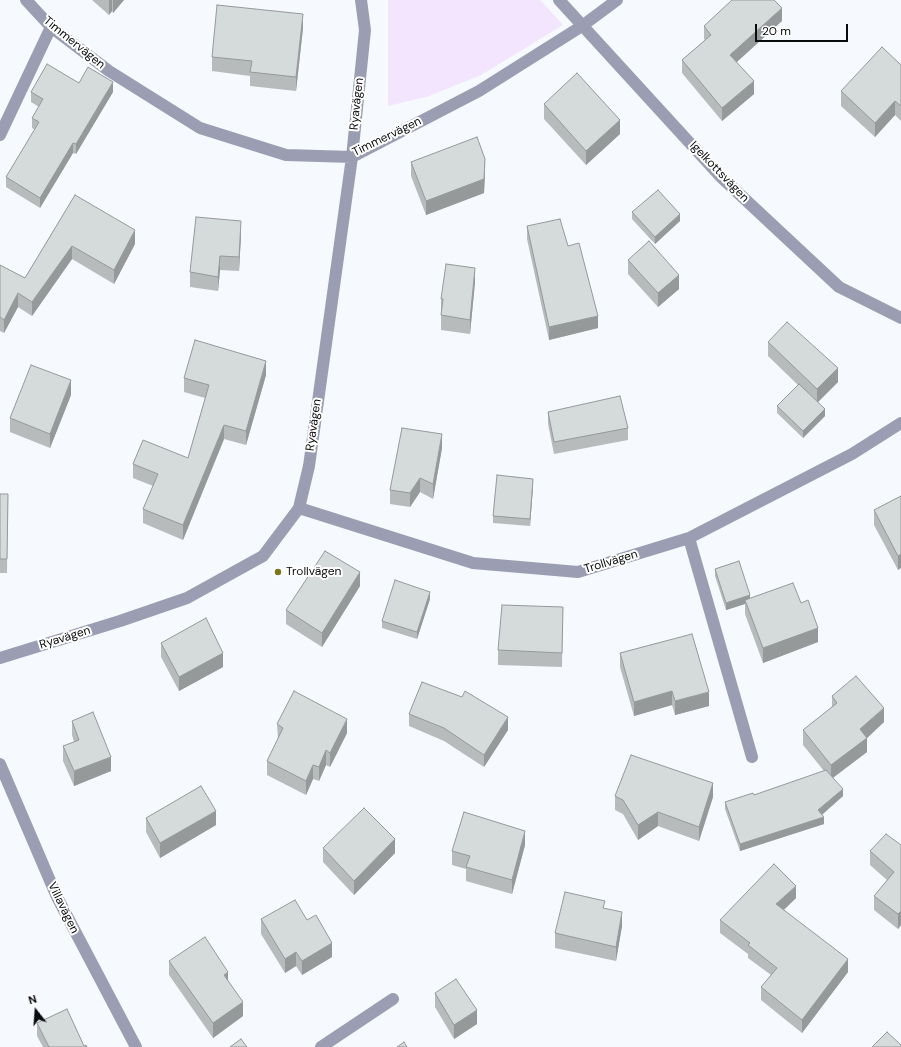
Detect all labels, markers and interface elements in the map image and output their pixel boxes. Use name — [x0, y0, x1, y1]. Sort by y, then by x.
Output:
street label: Timmervägen — [40, 14, 108, 72]
scale bar — [757, 16, 850, 42]
text: 20 m — [762, 23, 791, 39]
street label: Ryavägen — [347, 77, 367, 131]
street label: Timmervägen — [350, 114, 424, 160]
street label: Igelkottsvägen — [686, 139, 752, 205]
street label: Ryavägen — [303, 398, 325, 452]
street label: Trollvägen — [582, 547, 640, 577]
place label: Trollvägen — [286, 565, 341, 579]
marker: Trollvägen — [273, 567, 283, 577]
street label: Ryavägen — [38, 623, 92, 653]
street label: Villavägen — [44, 880, 82, 936]
north arrow — [16, 991, 56, 1031]
text: N — [27, 992, 38, 1007]

